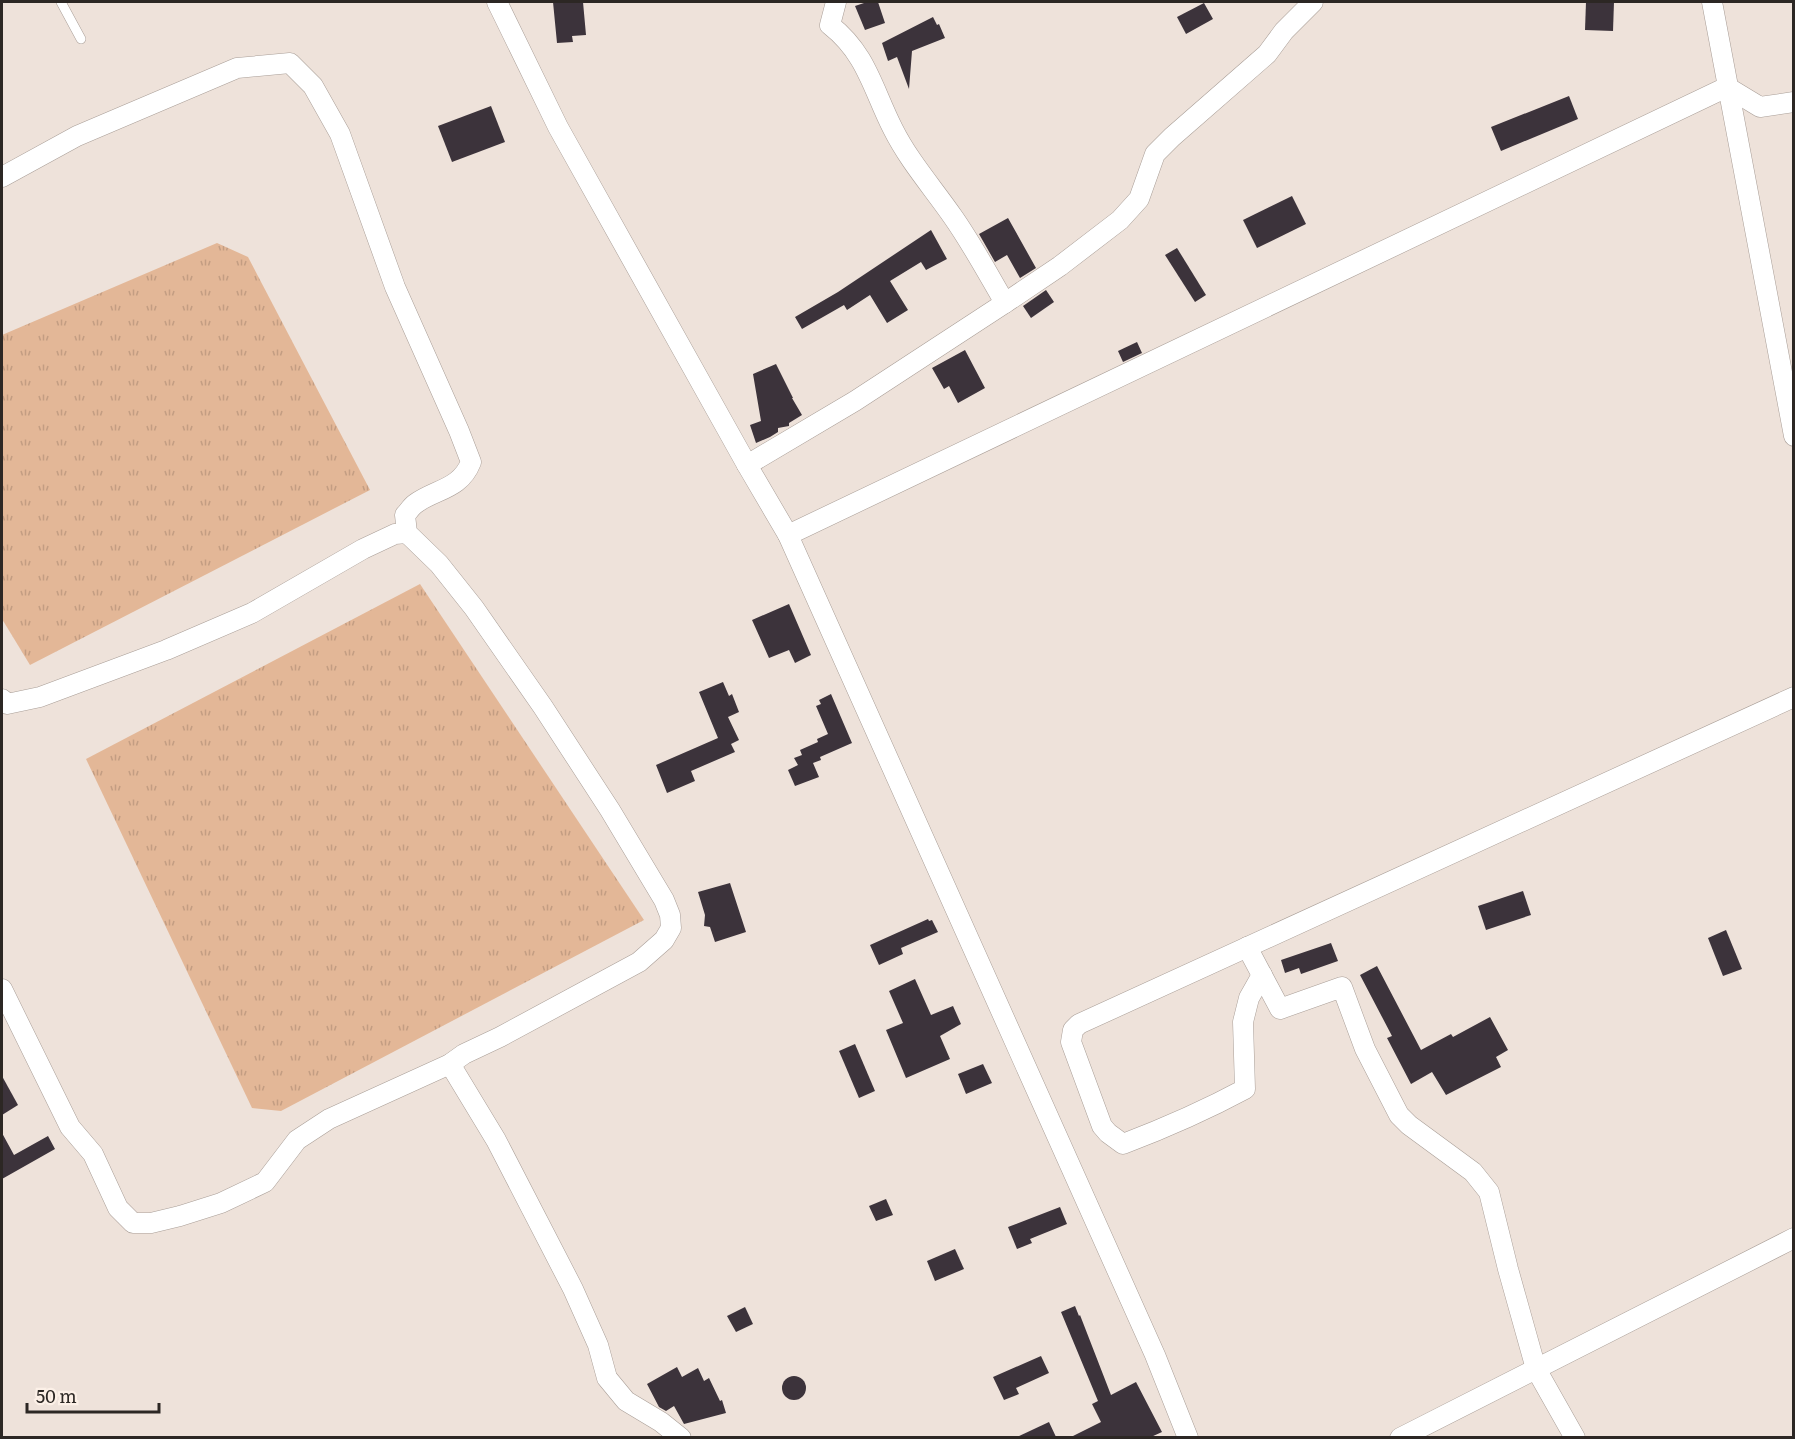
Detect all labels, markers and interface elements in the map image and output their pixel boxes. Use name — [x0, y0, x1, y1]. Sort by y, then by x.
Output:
scale bar — [27, 1376, 159, 1414]
text: 50 m — [36, 1382, 77, 1409]

